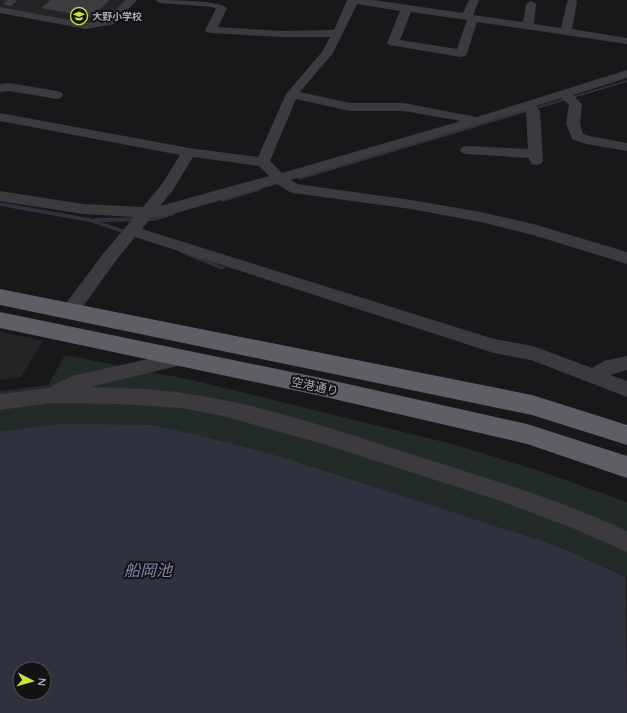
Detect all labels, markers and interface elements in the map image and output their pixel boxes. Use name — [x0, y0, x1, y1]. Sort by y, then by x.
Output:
school or university icon: 大野小学校 — [69, 6, 89, 26]
place label: 大野小学校 — [92, 10, 142, 23]
street label: 空港通り — [290, 374, 340, 398]
water label: 船岡池 — [124, 560, 174, 580]
north arrow — [12, 661, 52, 701]
text: N — [35, 677, 49, 687]

